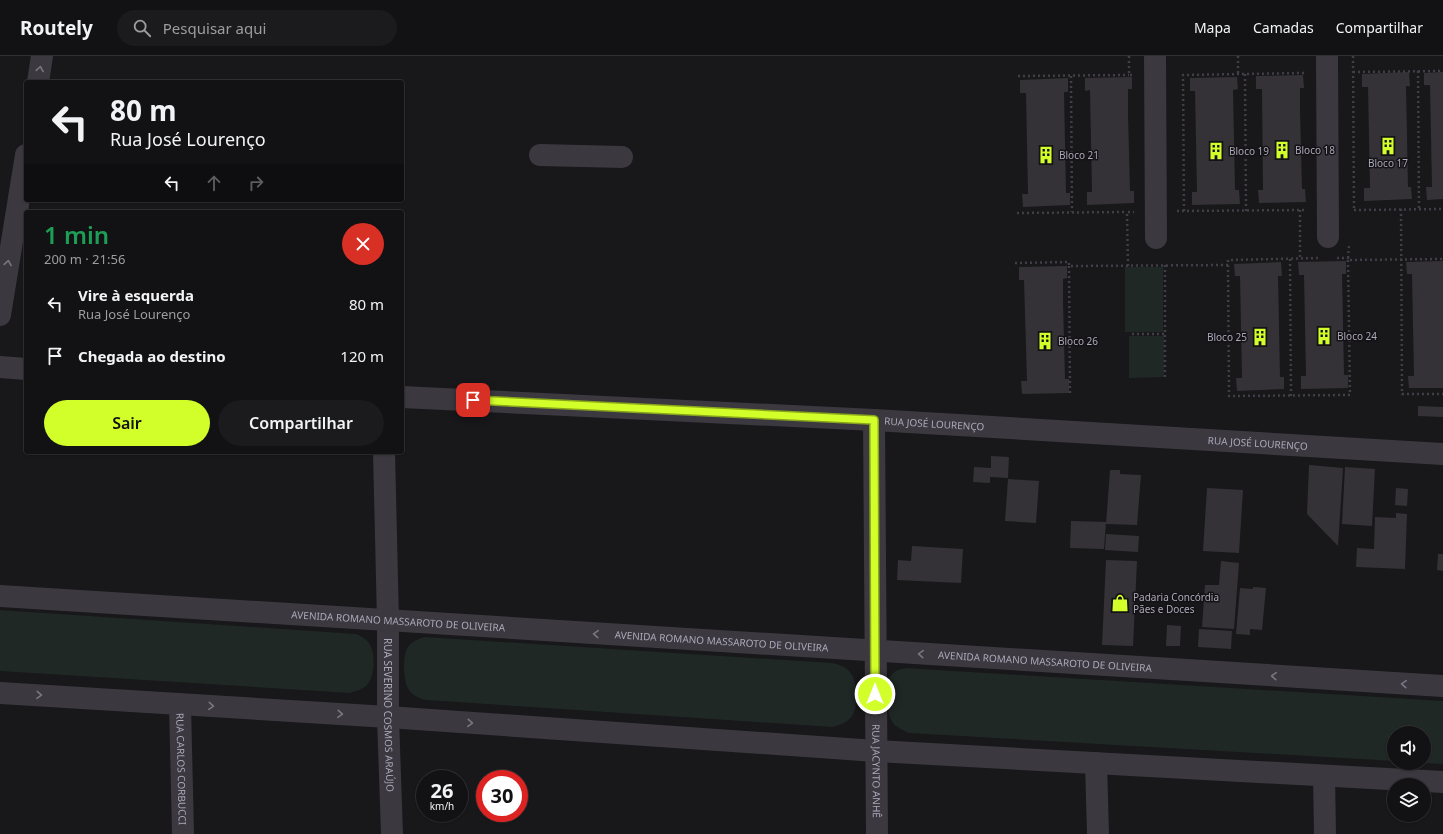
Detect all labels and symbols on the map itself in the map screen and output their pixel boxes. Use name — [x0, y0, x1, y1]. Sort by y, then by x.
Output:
one-way arrow — [35, 66, 44, 72]
building icon: Bloco 17 — [1378, 136, 1398, 156]
building icon: Bloco 18 — [1272, 140, 1292, 160]
building icon: Bloco 19 — [1206, 141, 1226, 161]
place label: Bloco 18 — [1295, 143, 1335, 157]
place label: Bloco 19 — [1229, 144, 1269, 158]
building icon: Bloco 21 — [1036, 145, 1056, 165]
place label: Bloco 21 — [1059, 148, 1099, 162]
place label: Bloco 17 — [1368, 156, 1408, 170]
one-way arrow — [4, 260, 12, 266]
building icon: Bloco 24 — [1314, 326, 1334, 346]
building icon: Bloco 25 — [1250, 327, 1270, 347]
place label: Bloco 24 — [1337, 329, 1377, 343]
place label: Bloco 25 — [1207, 330, 1247, 344]
building icon: Bloco 26 — [1035, 331, 1055, 351]
place label: Bloco 26 — [1058, 334, 1098, 348]
pin — [456, 383, 490, 417]
street label: RUA JOSÉ LOURENÇO — [884, 414, 985, 434]
street label: RUA JOSÉ LOURENÇO — [1207, 433, 1308, 453]
place label: Padaria Concórdia Pães e Doces — [1133, 590, 1219, 616]
shop icon: Padaria Concórdia Pães e Doces — [1110, 593, 1130, 613]
street label: AVENIDA ROMANO MASSAROTO DE OLIVEIRA — [291, 607, 506, 635]
street label: AVENIDA ROMANO MASSAROTO DE OLIVEIRA — [614, 627, 830, 655]
one-way arrow — [593, 629, 599, 638]
street label: RUA SEVERINO COSMOS ARAÚJO — [381, 638, 398, 792]
street label: AVENIDA ROMANO MASSAROTO DE OLIVEIRA — [938, 648, 1153, 675]
one-way arrow — [918, 649, 924, 658]
one-way arrow — [1271, 671, 1277, 680]
position arrow — [854, 673, 896, 715]
one-way arrow — [1401, 679, 1407, 688]
one-way arrow — [36, 691, 42, 699]
one-way arrow — [208, 701, 214, 710]
one-way arrow — [337, 710, 343, 718]
street label: RUA CARLOS CORBUCCI — [173, 713, 190, 825]
one-way arrow — [467, 718, 473, 727]
street label: RUA JACYNTO ANHÊ — [869, 724, 884, 818]
speed limit sign: 30 — [476, 770, 528, 822]

